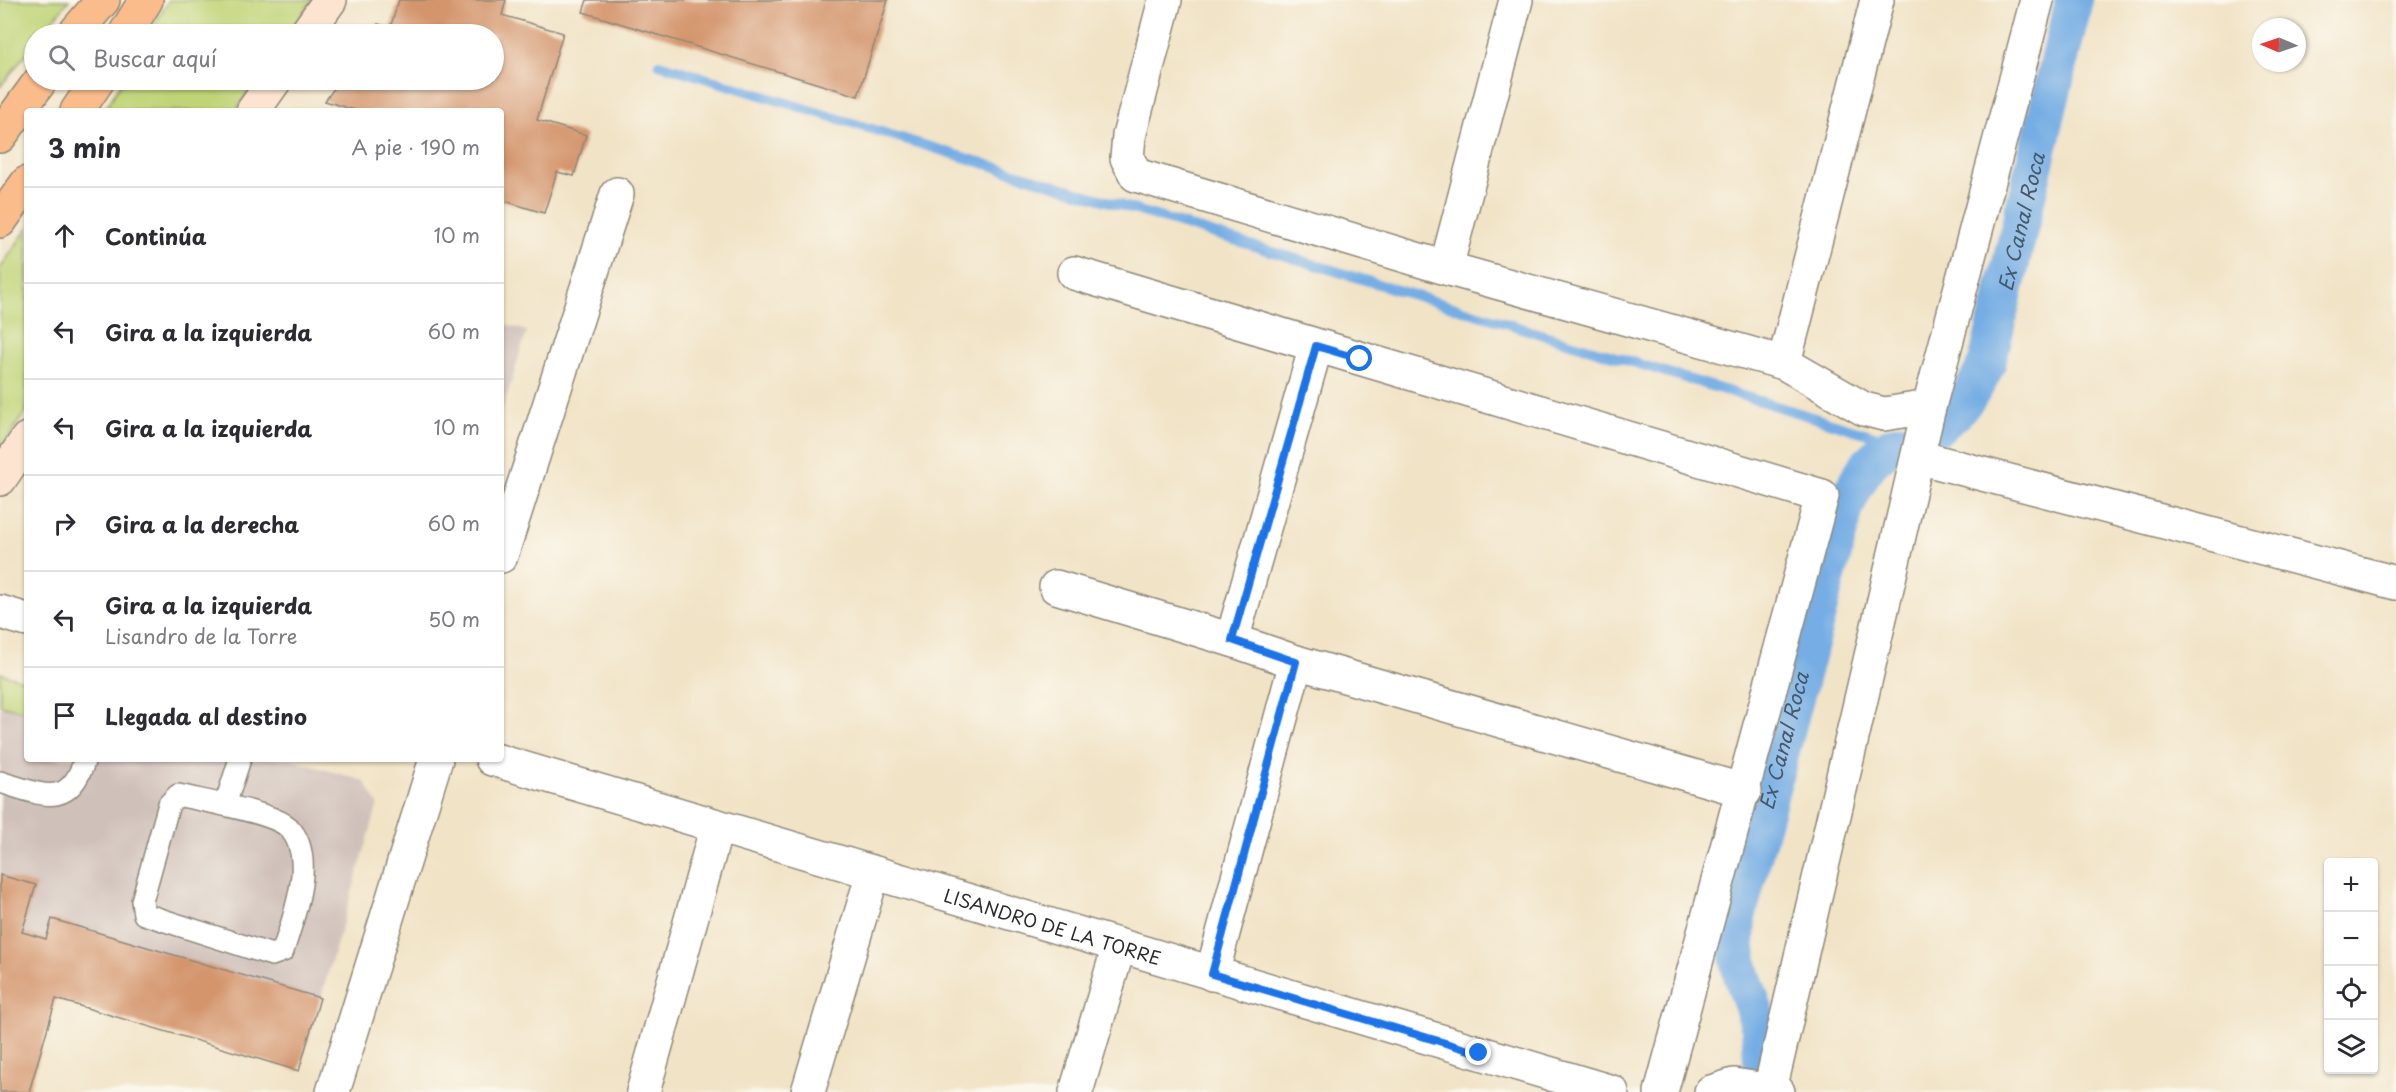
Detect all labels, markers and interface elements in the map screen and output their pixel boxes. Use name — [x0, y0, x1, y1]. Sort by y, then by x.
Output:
north arrow — [2252, 18, 2306, 72]
search box — [24, 24, 504, 90]
icon: search — [45, 41, 78, 74]
text: Buscar aquí — [93, 41, 217, 74]
text: 3 min — [48, 128, 121, 167]
text: A pie · 190 m — [351, 132, 480, 162]
water label: Ex Canal Roca — [1990, 149, 2052, 294]
icon: ahead — [48, 219, 81, 252]
text: Continúa — [105, 219, 207, 252]
text: 10 m — [433, 220, 480, 250]
icon: left — [48, 315, 81, 348]
text: Gira a la izquierda — [105, 315, 312, 348]
text: 60 m — [428, 316, 480, 346]
route start — [1346, 345, 1372, 371]
icon: left — [48, 411, 81, 444]
text: Gira a la izquierda — [105, 411, 312, 444]
text: 10 m — [433, 412, 480, 442]
icon: right — [48, 507, 81, 540]
text: Gira a la derecha — [105, 507, 299, 540]
text: 60 m — [428, 508, 480, 538]
text: Gira a la izquierda — [105, 588, 312, 621]
icon: left — [48, 603, 81, 636]
text: 50 m — [428, 604, 480, 634]
text: Lisandro de la Torre — [105, 621, 297, 651]
water label: Ex Canal Roca — [1751, 668, 1816, 813]
icon: arrive — [48, 699, 81, 732]
text: Llegada al destino — [105, 699, 307, 732]
map controls — [2324, 858, 2378, 1074]
button: + — [2324, 858, 2378, 912]
street label: LISANDRO DE LA TORRE — [941, 881, 1164, 971]
button: − — [2324, 912, 2378, 966]
button: locate — [2324, 966, 2378, 1020]
button: layers — [2324, 1020, 2378, 1074]
route end — [1465, 1039, 1491, 1065]

